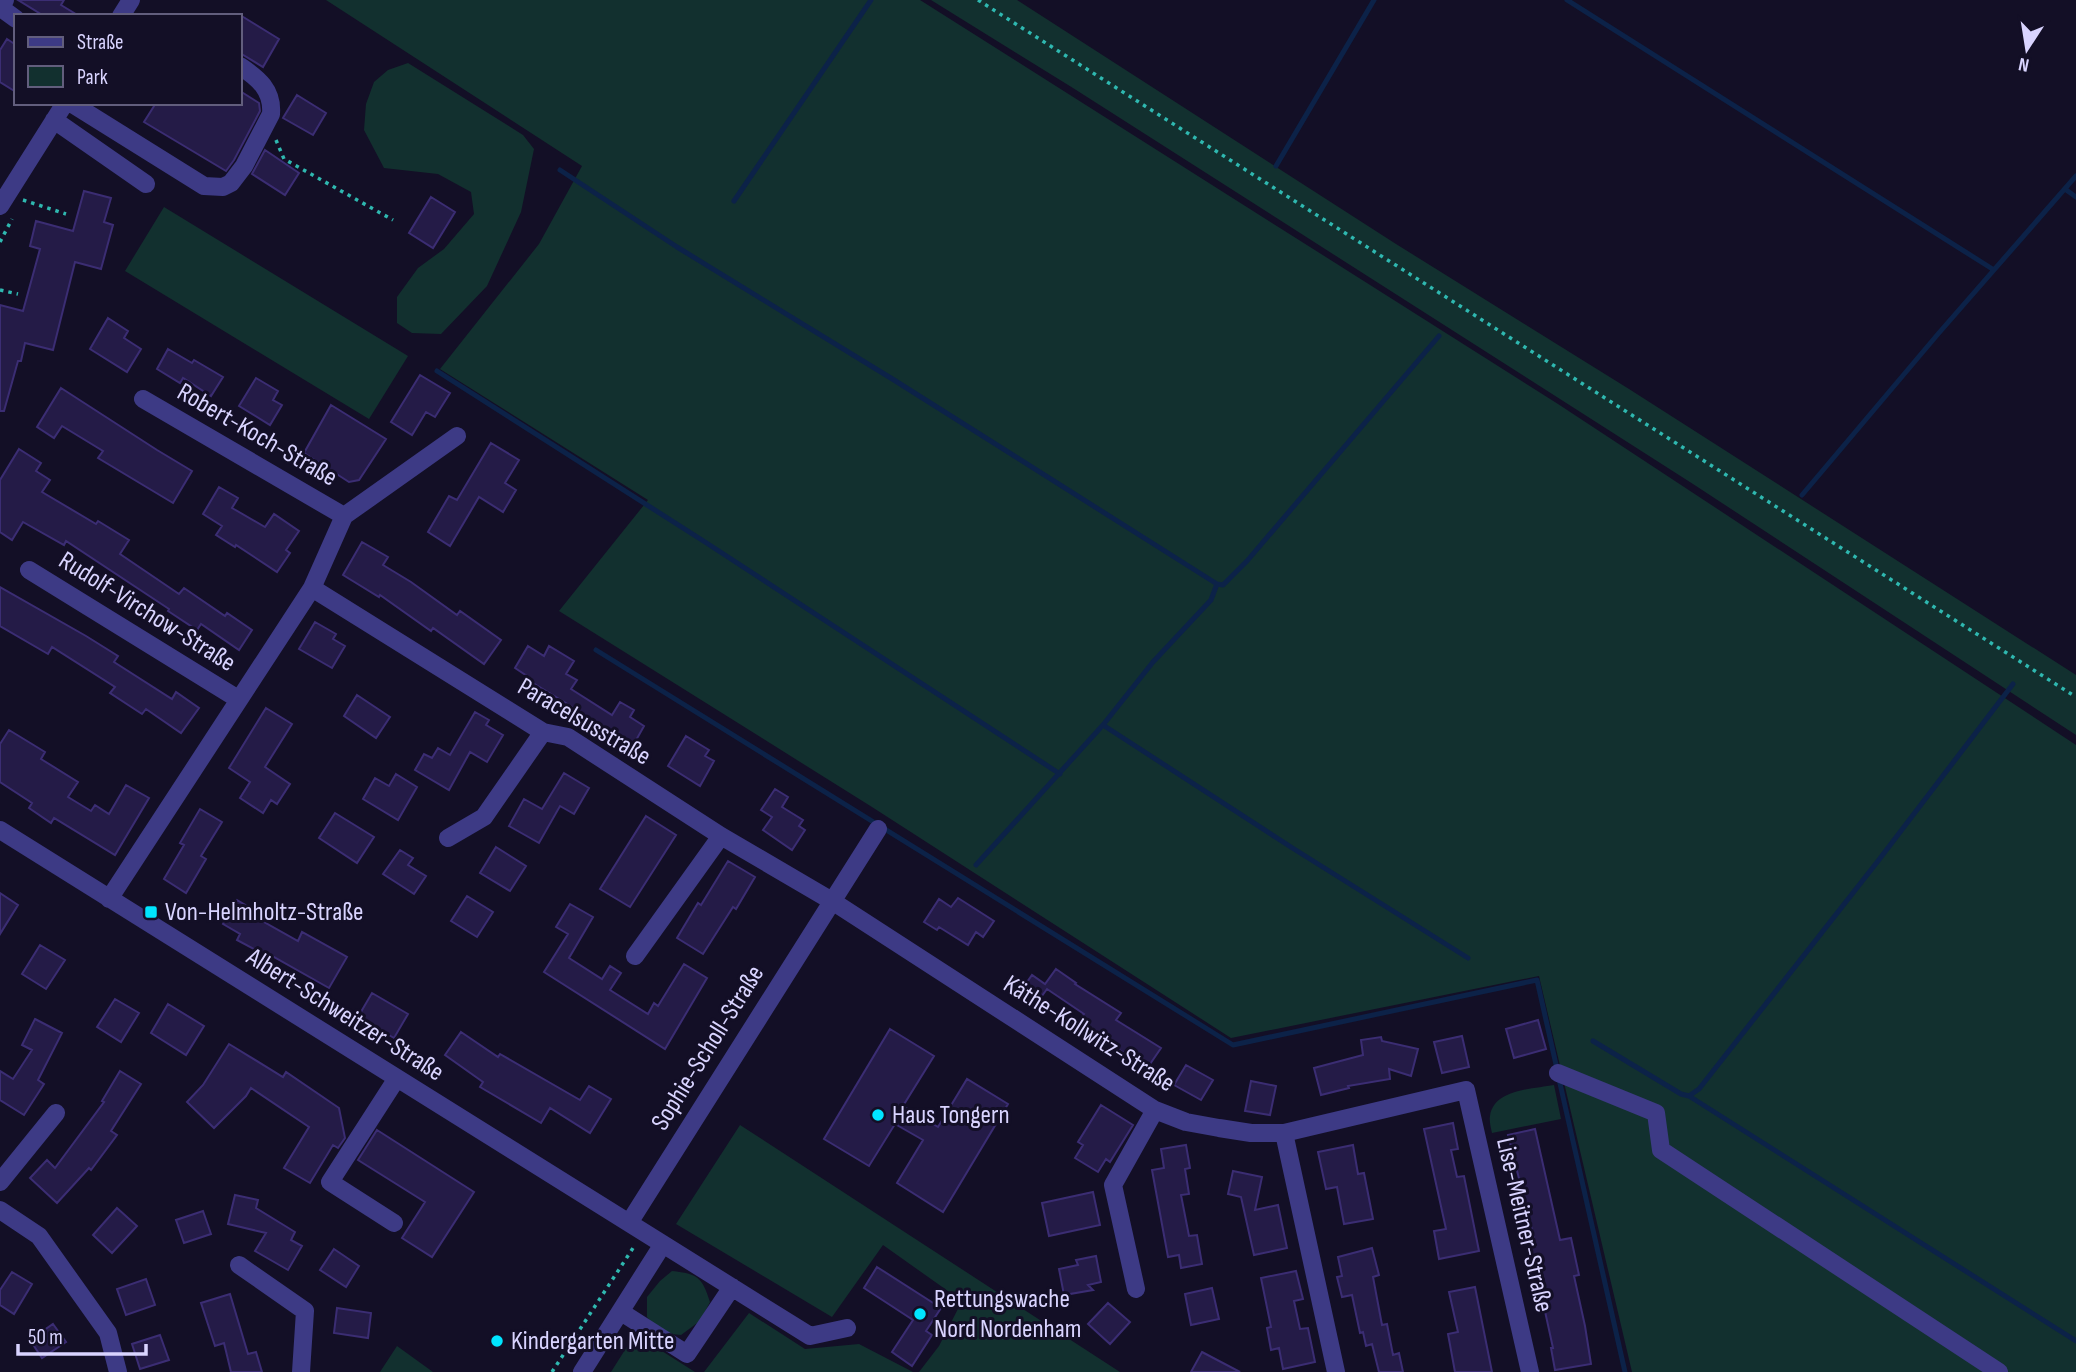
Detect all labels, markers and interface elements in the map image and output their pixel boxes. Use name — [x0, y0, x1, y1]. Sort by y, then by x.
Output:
legend — [14, 14, 242, 105]
north arrow — [1992, 14, 2062, 84]
text: Straße — [77, 30, 123, 55]
text: N — [2016, 52, 2031, 76]
text: Park — [77, 65, 108, 90]
street label: Robert-Koch-Straße — [172, 377, 342, 493]
street label: Rudolf-Virchow-Straße — [53, 545, 241, 679]
street label: Paracelsusstraße — [512, 672, 656, 772]
place label: Von-Helmholtz-Straße — [165, 897, 364, 928]
marker: Von-Helmholtz-Straße — [143, 904, 159, 920]
street label: Albert-Schweitzer-Straße — [240, 941, 449, 1088]
street label: Sophie-Scholl-Straße — [645, 960, 771, 1136]
street label: Käthe-Kollwitz-Straße — [998, 969, 1180, 1099]
place label: Haus Tongern — [892, 1100, 1010, 1131]
marker: Haus Tongern — [870, 1107, 886, 1123]
street label: Lise-Meitner-Straße — [1489, 1135, 1559, 1315]
place label: Rettungswache Nord Nordenham — [934, 1284, 1081, 1345]
marker: Rettungswache Nord Nordenham — [912, 1306, 928, 1322]
scale bar — [18, 1312, 145, 1356]
text: 50 m — [28, 1325, 63, 1350]
place label: Kindergarten Mitte — [511, 1326, 674, 1357]
marker: Kindergarten Mitte — [489, 1333, 505, 1349]

